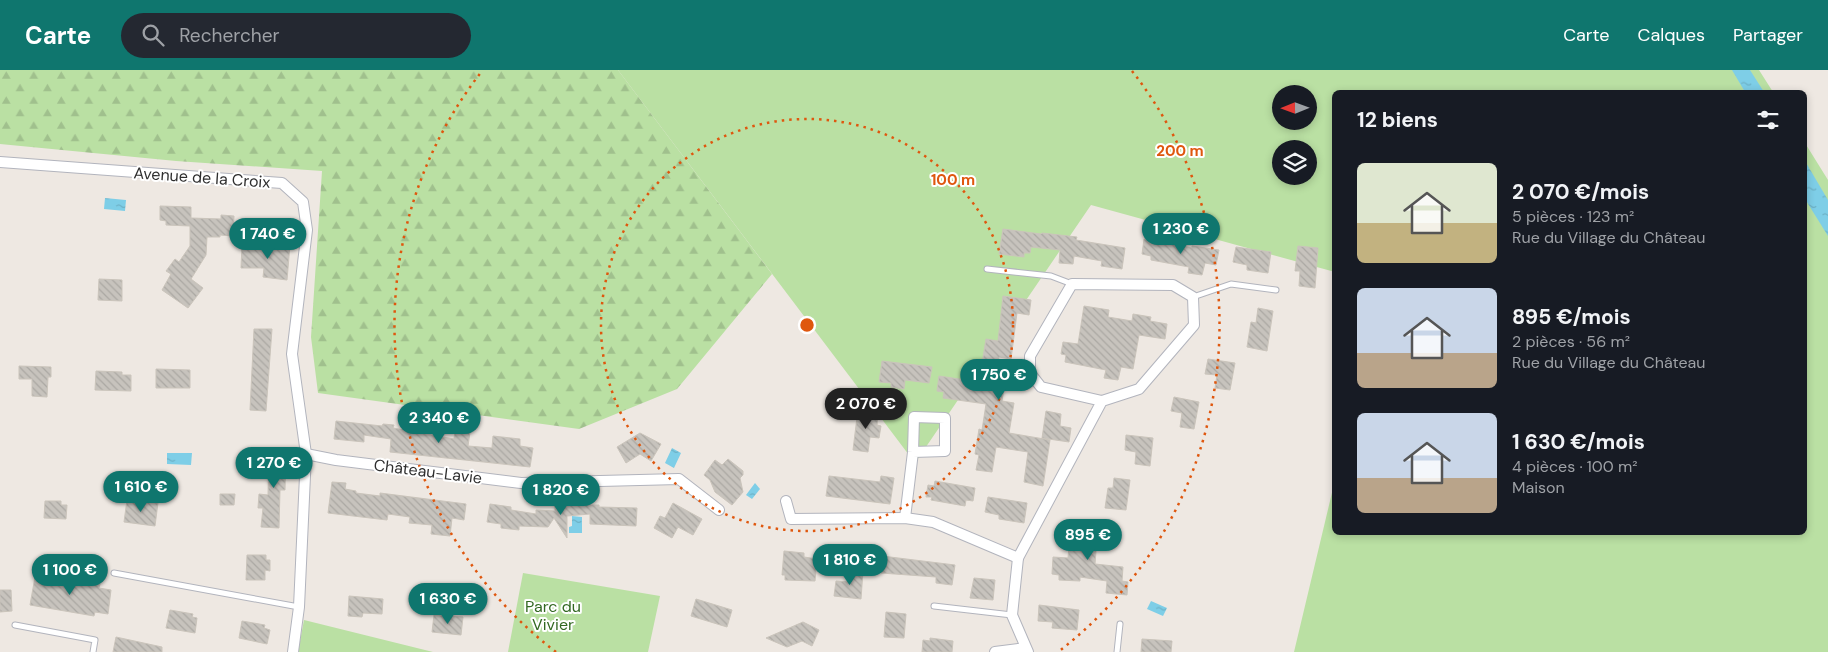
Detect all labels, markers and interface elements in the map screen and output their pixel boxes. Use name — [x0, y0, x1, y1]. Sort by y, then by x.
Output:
search box — [121, 13, 471, 58]
text: Carte — [25, 20, 91, 51]
icon: search — [139, 21, 167, 49]
text: Rechercher — [179, 23, 280, 48]
text: Carte — [1563, 23, 1610, 47]
text: Calques — [1638, 23, 1705, 47]
text: Partager — [1733, 23, 1803, 47]
north arrow — [1272, 85, 1318, 130]
map controls — [1272, 85, 1317, 185]
text: 12 biens — [1357, 106, 1438, 134]
icon: filters — [1754, 106, 1782, 134]
button: layers — [1272, 140, 1317, 185]
text: 200 m — [1156, 141, 1204, 161]
street label: Avenue de la Croix — [133, 162, 271, 193]
text: 100 m — [931, 170, 975, 190]
text: 2 070 €/mois — [1512, 178, 1649, 206]
icon: home — [1397, 183, 1457, 243]
text: 5 pièces · 123 m² — [1512, 206, 1634, 227]
pin: 1 230 € — [1135, 212, 1227, 255]
pin: 1 740 € — [222, 218, 314, 260]
text: 1 230 € — [1153, 218, 1209, 239]
text: 1 740 € — [240, 223, 296, 244]
text: Rue du Village du Château — [1512, 227, 1705, 248]
text: 895 €/mois — [1512, 303, 1631, 331]
icon: home — [1397, 308, 1457, 368]
centre of rings — [798, 316, 816, 334]
text: 2 pièces · 56 m² — [1512, 331, 1630, 352]
text: Rue du Village du Château — [1512, 352, 1705, 373]
pin: 1 750 € — [953, 358, 1045, 401]
text: 1 750 € — [971, 364, 1027, 385]
pin: 2 070 € — [820, 388, 912, 430]
text: 2 070 € — [836, 393, 896, 414]
pin: 2 340 € — [393, 402, 485, 444]
text: 2 340 € — [409, 407, 469, 428]
text: 1 630 €/mois — [1512, 428, 1645, 456]
icon: home — [1397, 433, 1457, 493]
pin: 1 270 € — [228, 446, 320, 489]
text: 1 270 € — [247, 452, 301, 473]
street label: Château-Lavie — [373, 454, 483, 489]
text: 4 pièces · 100 m² — [1512, 456, 1638, 477]
pin: 1 610 € — [95, 470, 187, 513]
pin: 1 820 € — [515, 474, 607, 516]
text: 1 610 € — [114, 476, 168, 497]
text: Maison — [1512, 477, 1565, 498]
text: 1 820 € — [533, 479, 589, 500]
pin: 895 € — [1053, 518, 1123, 561]
text: 895 € — [1065, 524, 1111, 545]
pin: 1 810 € — [804, 544, 896, 586]
text: 1 810 € — [824, 549, 876, 570]
pin: 1 100 € — [24, 554, 116, 596]
text: 1 100 € — [43, 559, 97, 580]
pin: 1 630 € — [402, 582, 494, 625]
text: 1 630 € — [419, 588, 477, 609]
park label: Parc du Vivier — [525, 596, 581, 635]

